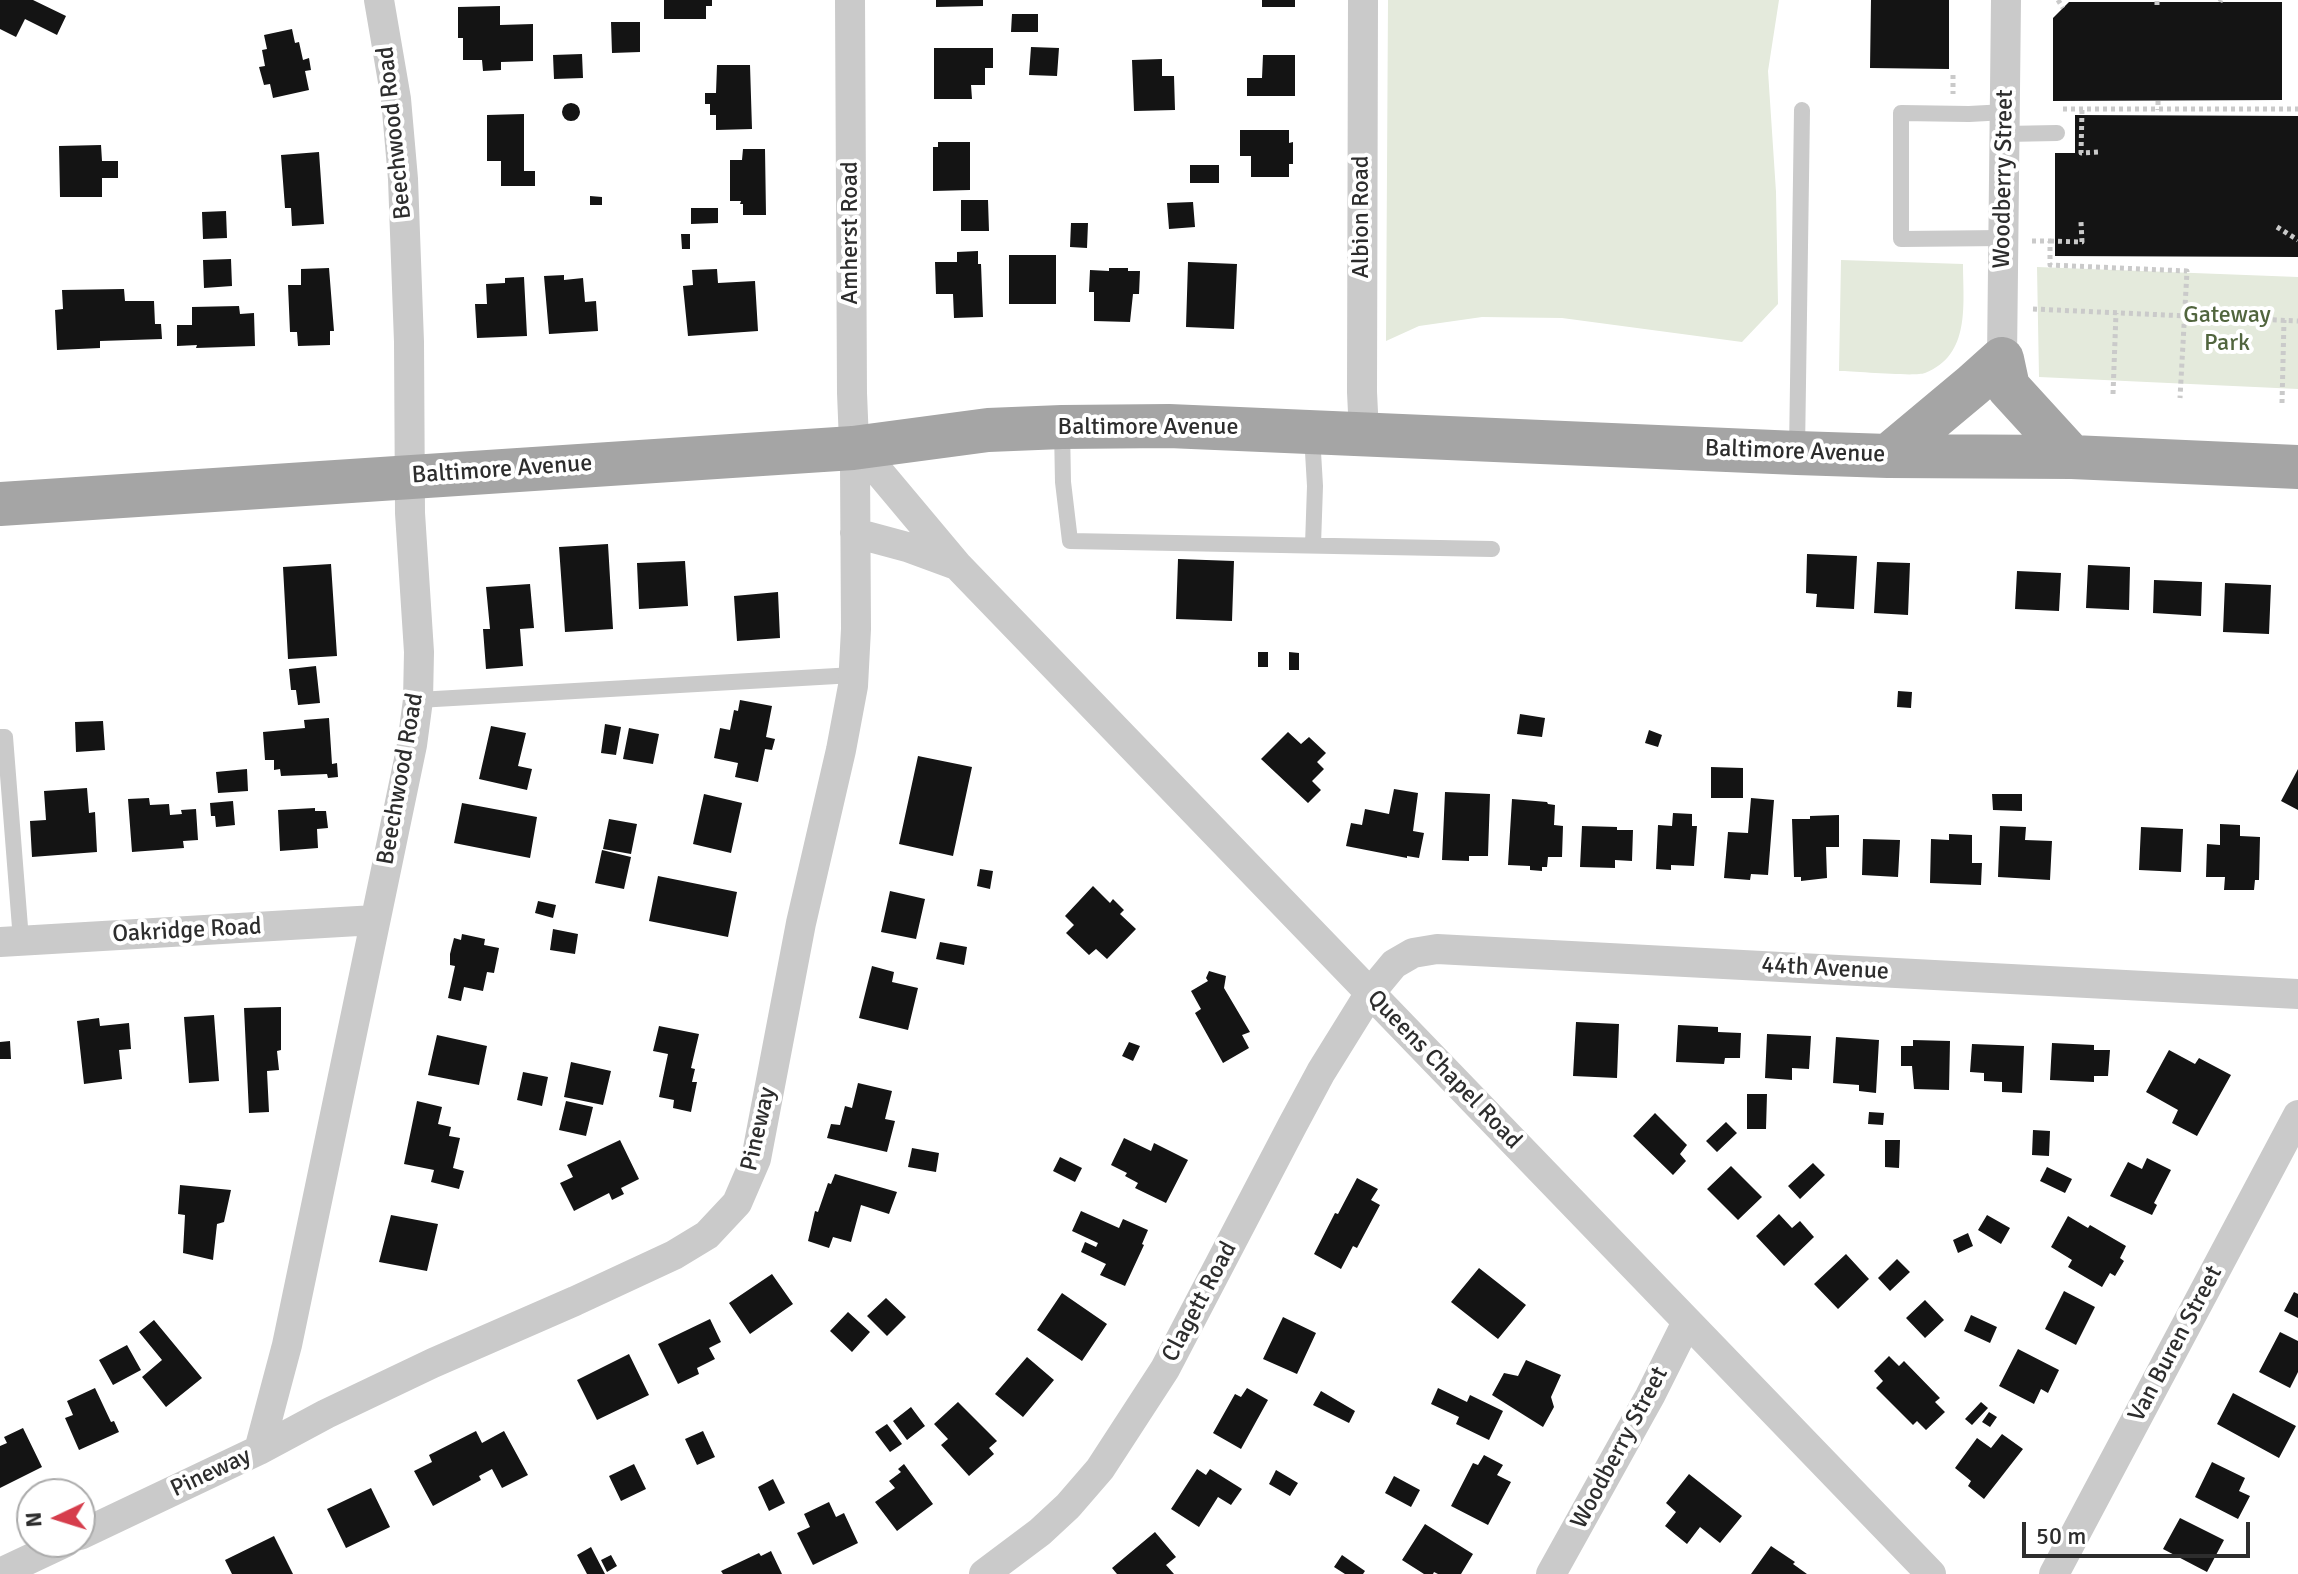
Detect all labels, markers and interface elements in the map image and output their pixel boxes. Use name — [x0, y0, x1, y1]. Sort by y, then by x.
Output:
street label: Beechwood Road — [372, 45, 418, 221]
street label: Woodberry Street — [1988, 89, 2020, 269]
street label: Albion Road — [1348, 156, 1376, 278]
street label: Amherst Road — [837, 161, 865, 305]
park label: Gateway Park — [2183, 302, 2271, 358]
street label: Baltimore Avenue — [1058, 414, 1238, 442]
street label: Baltimore Avenue — [1704, 434, 1886, 470]
street label: Baltimore Avenue — [411, 449, 593, 491]
street label: Beechwood Road — [372, 691, 430, 867]
street label: Oakridge Road — [112, 913, 262, 949]
street label: 44th Avenue — [1760, 951, 1890, 987]
street label: Queens Chapel Road — [1361, 985, 1527, 1155]
street label: Pineway — [735, 1084, 783, 1174]
street label: Clagett Road — [1156, 1237, 1244, 1367]
street label: Van Buren Street — [2123, 1261, 2229, 1427]
street label: Woodberry Street — [1565, 1362, 1675, 1534]
street label: Pineway — [166, 1442, 256, 1504]
north arrow — [16, 1478, 96, 1558]
scale bar — [2026, 1506, 2254, 1556]
text: N — [20, 1511, 48, 1528]
text: 50 m — [2036, 1521, 2086, 1551]

